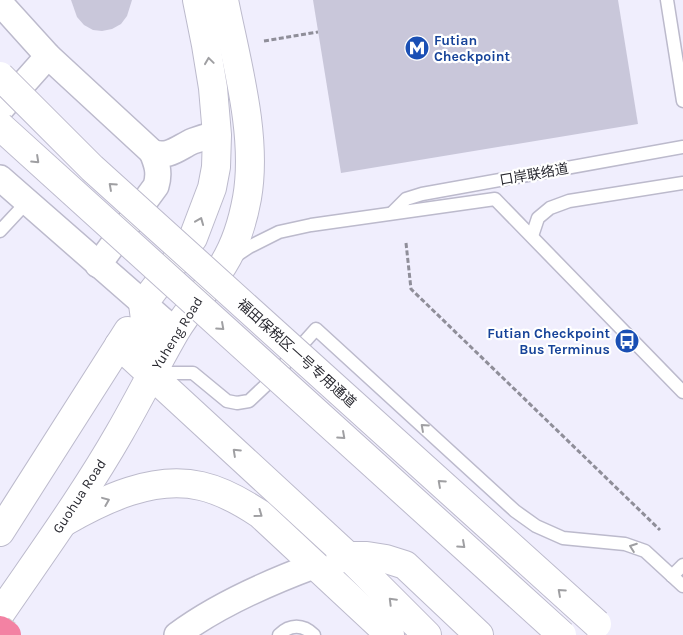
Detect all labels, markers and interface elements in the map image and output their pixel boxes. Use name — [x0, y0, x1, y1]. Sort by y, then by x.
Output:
place label: Futian Checkpoint — [434, 32, 510, 65]
metro station icon: Futian Checkpoint — [404, 35, 430, 61]
one-way arrow — [204, 57, 214, 66]
one-way arrow — [30, 154, 39, 163]
street label: 口岸联络道 — [498, 160, 570, 189]
one-way arrow — [109, 183, 118, 192]
one-way arrow — [194, 217, 204, 225]
street label: Yuheng Road — [148, 294, 207, 373]
street label: 福田保税区一号专用通道 — [234, 296, 360, 411]
one-way arrow — [216, 322, 225, 331]
place label: Futian Checkpoint Bus Terminus — [487, 325, 610, 358]
bus stop icon: Futian Checkpoint Bus Terminus — [614, 328, 640, 354]
one-way arrow — [421, 424, 430, 433]
one-way arrow — [336, 430, 345, 439]
one-way arrow — [233, 449, 242, 458]
street label: Guohua Road — [49, 456, 110, 537]
one-way arrow — [437, 480, 446, 489]
one-way arrow — [101, 497, 110, 507]
one-way arrow — [253, 508, 262, 516]
one-way arrow — [457, 539, 466, 548]
one-way arrow — [630, 543, 638, 553]
one-way arrow — [558, 589, 567, 598]
one-way arrow — [389, 597, 398, 606]

